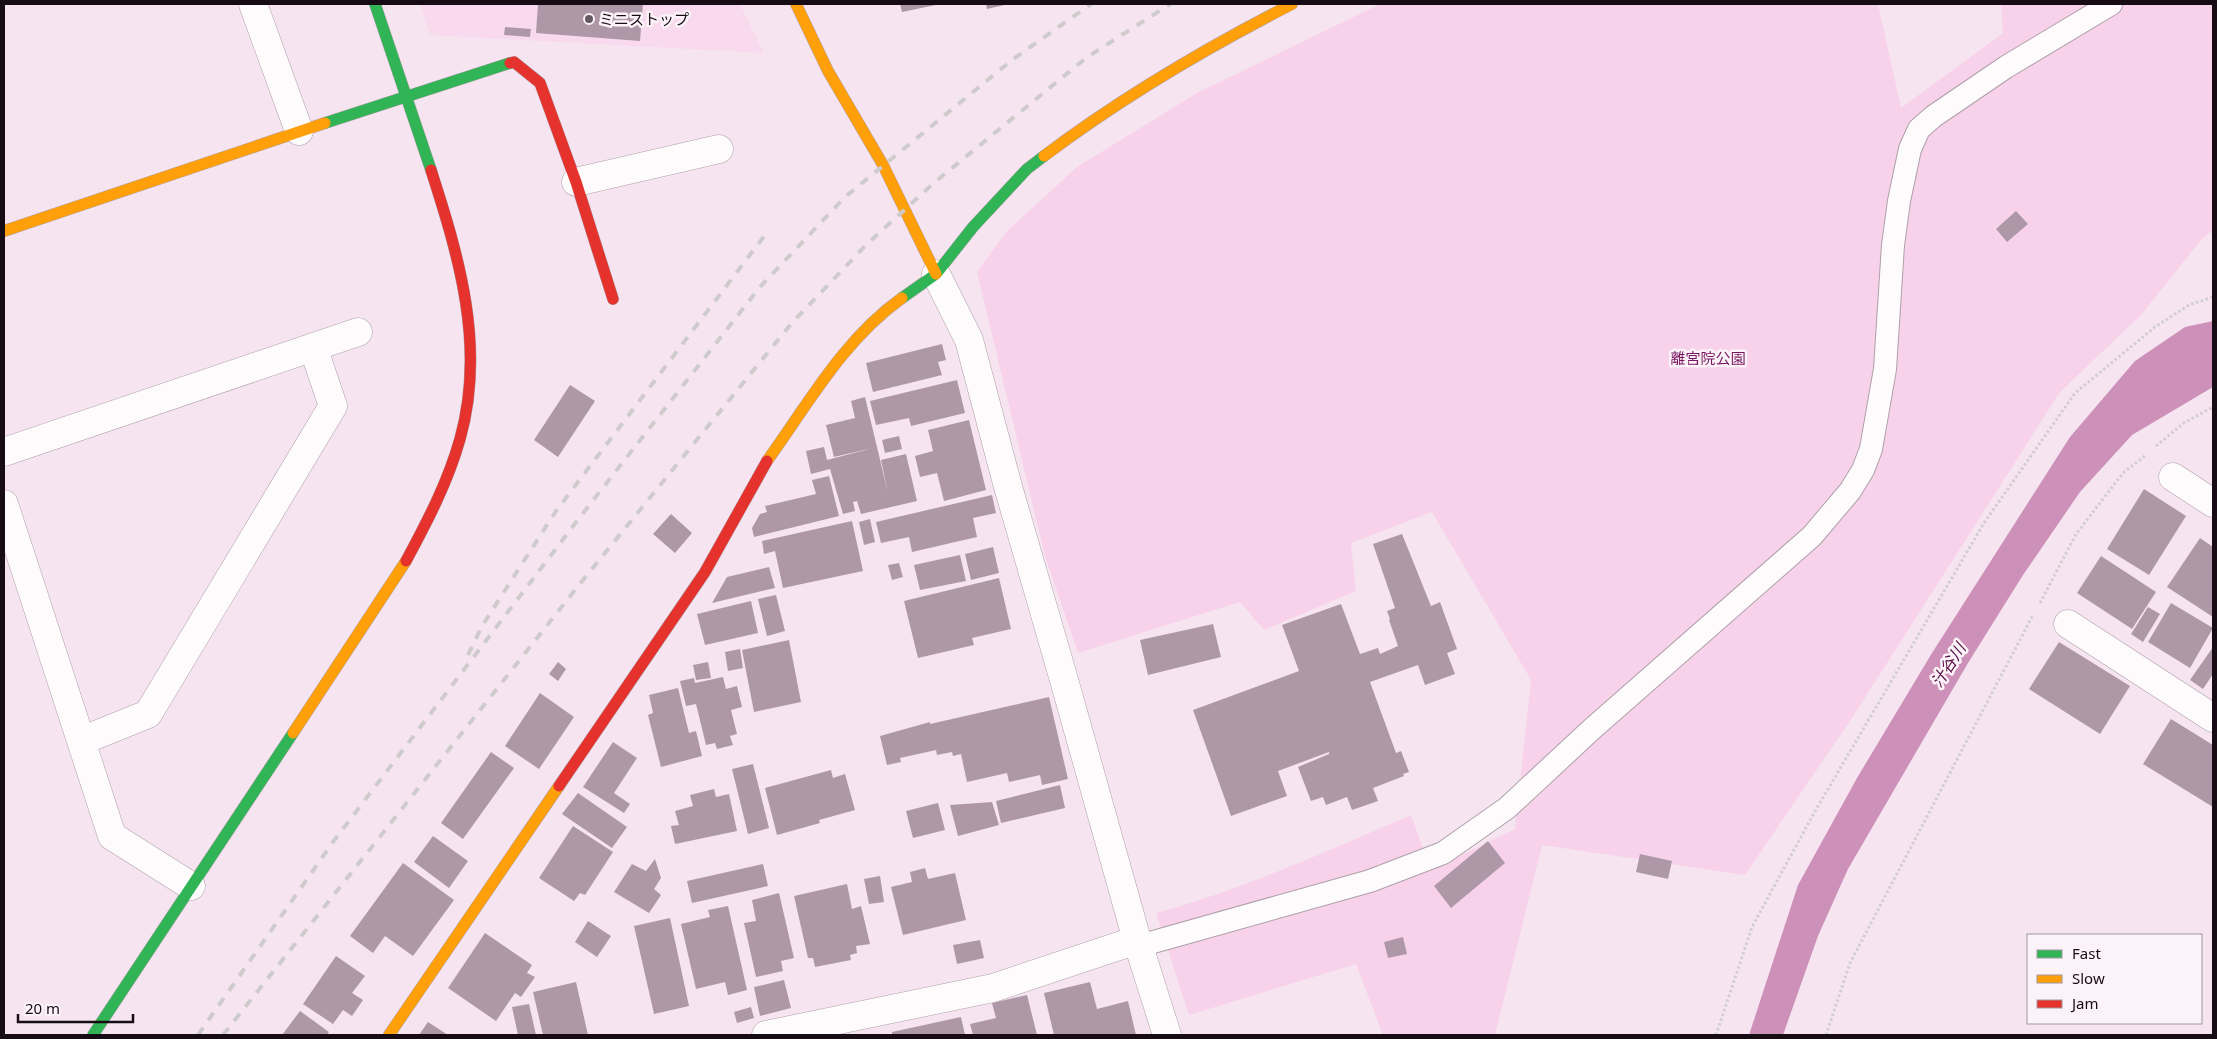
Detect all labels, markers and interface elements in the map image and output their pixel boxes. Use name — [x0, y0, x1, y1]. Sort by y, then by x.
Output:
place label: ミニストップ — [599, 9, 689, 29]
marker: ミニストップ — [583, 13, 595, 25]
park label: 離宮院公園 — [1670, 348, 1746, 368]
water label: 汁谷川 — [1926, 637, 1971, 691]
legend — [2027, 934, 2202, 1024]
text: Fast — [2072, 943, 2101, 963]
text: Slow — [2072, 968, 2105, 988]
scale bar — [18, 992, 132, 1024]
text: Jam — [2070, 993, 2099, 1013]
text: 20 m — [25, 998, 60, 1018]

